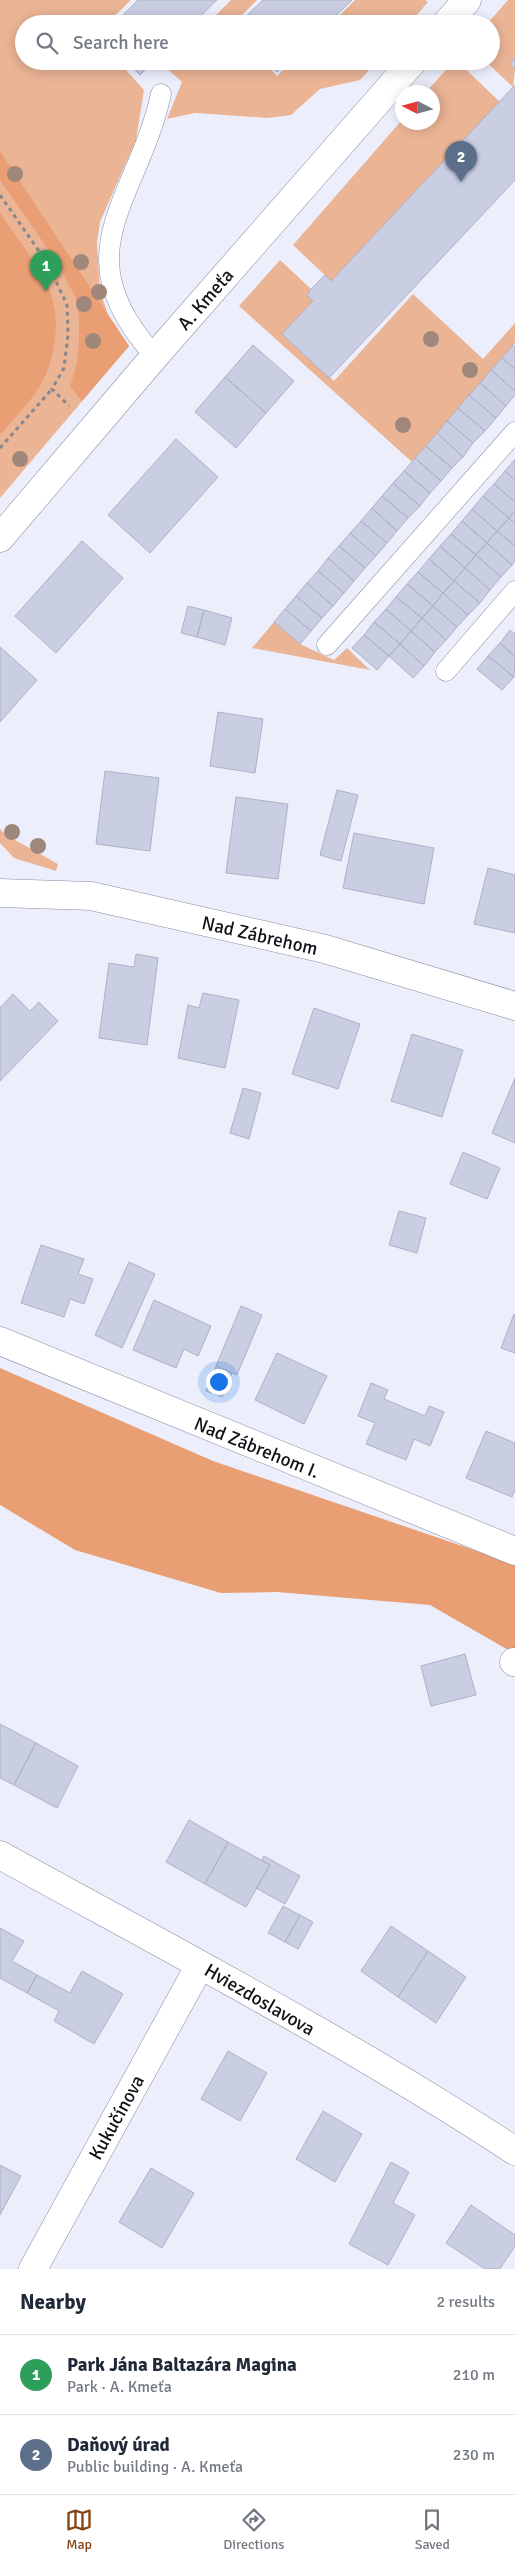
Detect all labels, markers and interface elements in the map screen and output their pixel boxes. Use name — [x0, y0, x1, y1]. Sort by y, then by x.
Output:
search box — [15, 15, 500, 70]
icon: search — [33, 29, 61, 57]
text: Search here — [73, 31, 169, 55]
north arrow — [395, 85, 440, 130]
pin: 2 — [445, 141, 477, 182]
pin: 1 — [30, 250, 62, 291]
street label: A. Kmeťa — [172, 264, 239, 335]
street label: Nad Zábrehom — [199, 911, 320, 961]
your location — [206, 1369, 232, 1395]
street label: Nad Zábrehom I. — [190, 1412, 323, 1484]
street label: Hviezdoslavova — [200, 1959, 319, 2041]
street label: Kukučínova — [84, 2071, 150, 2164]
text: Nearby — [20, 2289, 86, 2315]
text: 2 results — [436, 2292, 495, 2312]
text: Park Jána Baltazára Magina — [67, 2353, 297, 2377]
text: 1 — [32, 2365, 40, 2385]
text: 210 m — [453, 2365, 495, 2385]
text: Park · A. Kmeťa — [67, 2377, 172, 2397]
text: Daňový úrad — [67, 2433, 170, 2457]
text: 2 — [32, 2445, 40, 2465]
text: 230 m — [453, 2445, 495, 2465]
text: Public building · A. Kmeťa — [67, 2457, 243, 2477]
tab: Map — [65, 2506, 93, 2553]
tab: Directions — [223, 2506, 284, 2553]
tab: Saved — [415, 2506, 450, 2553]

